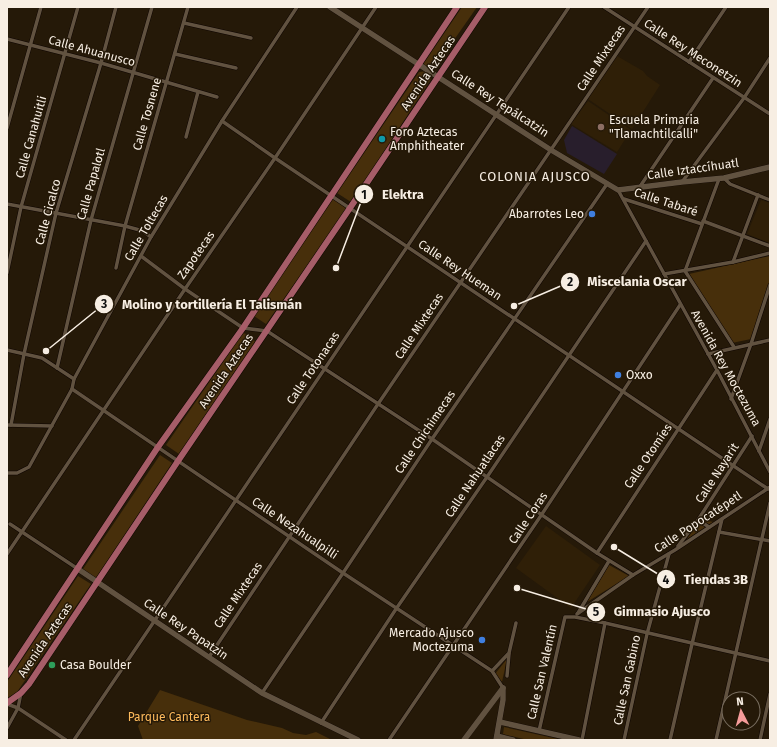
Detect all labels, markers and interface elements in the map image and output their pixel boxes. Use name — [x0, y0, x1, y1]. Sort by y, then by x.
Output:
street label: Calle Rey Meconetzin — [641, 16, 745, 90]
street label: Calle Mixtecas — [574, 22, 628, 94]
street label: Calle Ahuanusco — [47, 33, 137, 69]
street label: Avenida Aztecas — [398, 33, 458, 113]
street label: Calle Rey Tepálcatzin — [449, 66, 551, 140]
street label: Calle Tosnene — [130, 76, 164, 152]
street label: Calle Canahuitli — [13, 94, 49, 180]
place label: Escuela Primaria "Tlamachtilcalli" — [609, 113, 699, 141]
marker: Escuela Primaria "Tlamachtilcalli" — [596, 122, 606, 132]
place label: Foro Aztecas Amphitheater — [390, 125, 465, 153]
marker: Foro Aztecas Amphitheater — [377, 134, 387, 144]
street label: Calle Papalotl — [74, 146, 108, 222]
street label: Calle Iztaccíhuatl — [646, 156, 740, 182]
district label: COLONIA AJUSCO — [479, 169, 591, 184]
street label: Calle Cicalco — [32, 177, 64, 247]
callout: Elektra — [354, 182, 432, 207]
street label: Calle Tabaré — [632, 185, 700, 219]
text: Elektra — [382, 187, 424, 202]
text: 1 — [361, 188, 367, 202]
street label: Calle Toltecas — [121, 192, 171, 264]
place label: Abarrotes Leo — [509, 207, 584, 221]
marker: Abarrotes Leo — [587, 209, 597, 219]
street label: Zapotecas — [174, 228, 218, 282]
street label: Calle Rey Hueman — [416, 237, 504, 303]
callout: Miscelania Oscar — [560, 269, 695, 294]
text: Miscelania Oscar — [587, 274, 687, 289]
text: 2 — [567, 275, 573, 289]
street label: Calle Mixtecas — [392, 290, 446, 362]
callout: Molino y tortillería El Talismán — [94, 292, 309, 317]
text: 3 — [100, 297, 107, 311]
text: Molino y tortillería El Talismán — [122, 297, 302, 312]
street label: Avenida Rey Moctezuma — [688, 307, 764, 429]
street label: Calle Totonacas — [284, 329, 343, 407]
street label: Avenida Aztecas — [196, 331, 256, 411]
place label: Oxxo — [626, 368, 653, 382]
marker: Oxxo — [613, 370, 623, 380]
street label: Calle Chichimecas — [392, 387, 458, 476]
street label: Calle Otomíes — [621, 421, 675, 491]
street label: Calle Nahuatlacas — [442, 432, 508, 520]
street label: Calle Nayarit — [692, 440, 742, 506]
street label: Calle Popocatépetl — [652, 488, 745, 556]
street label: Calle Coras — [506, 489, 551, 547]
street label: Calle Nezahualpilli — [249, 494, 341, 562]
street label: Calle Mixtecas — [211, 559, 265, 631]
callout: Tiendas 3B — [656, 567, 756, 592]
text: Tiendas 3B — [684, 572, 748, 587]
text: 4 — [663, 573, 670, 587]
street label: Calle Rey Papatzin — [141, 596, 231, 662]
callout: Gimnasio Ajusco — [586, 599, 718, 624]
street label: Avenida Aztecas — [15, 600, 75, 680]
text: Gimnasio Ajusco — [614, 604, 711, 619]
text: 5 — [593, 605, 600, 619]
street label: Calle San Valentín — [524, 623, 560, 721]
place label: Mercado Ajusco Moctezuma — [389, 626, 474, 654]
street label: Calle San Gabino — [611, 634, 643, 726]
marker: Mercado Ajusco Moctezuma — [477, 635, 487, 645]
place label: Casa Boulder — [60, 658, 132, 672]
marker: Casa Boulder — [47, 660, 57, 670]
north arrow — [721, 691, 761, 731]
text: N — [736, 695, 744, 708]
park label: Parque Cantera — [128, 710, 210, 724]

